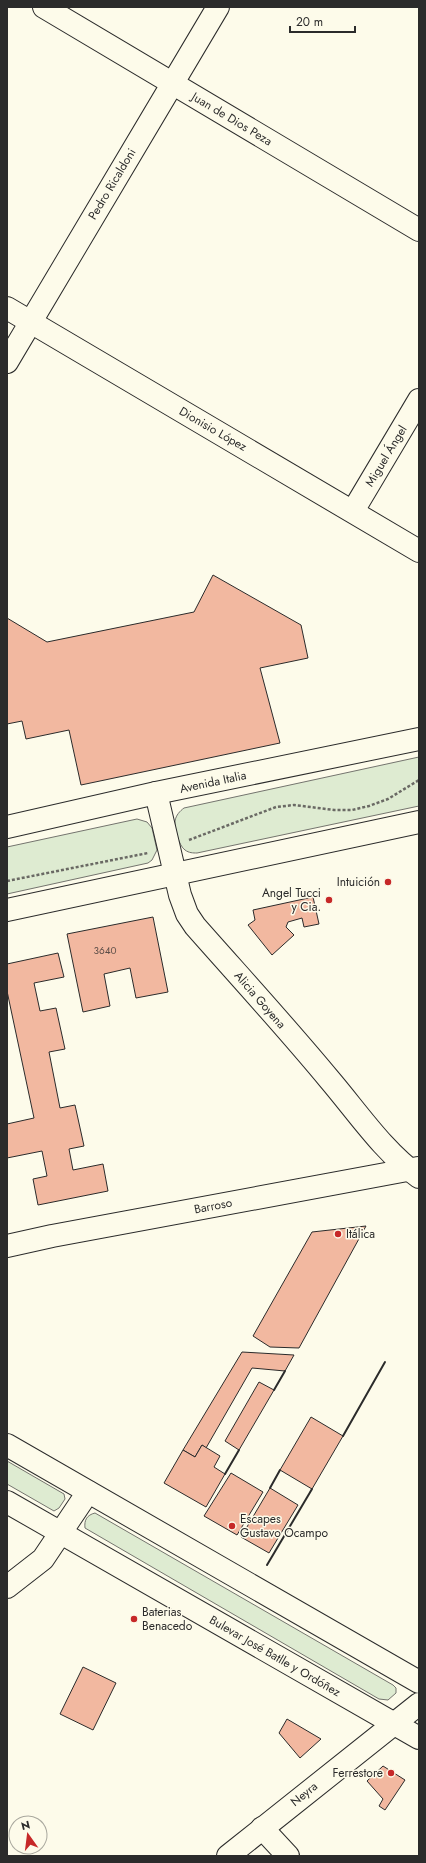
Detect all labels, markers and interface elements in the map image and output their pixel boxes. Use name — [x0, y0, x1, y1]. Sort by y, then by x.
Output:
scale bar — [290, 8, 355, 34]
text: 20 m — [296, 13, 323, 31]
street label: Juan de Dios Peza — [187, 87, 276, 150]
street label: Pedro Ricaldoni — [84, 145, 140, 223]
street label: Dionisio López — [176, 402, 251, 456]
street label: Miguel Ángel — [361, 422, 411, 490]
street label: Avenida Italia — [178, 766, 248, 798]
place label: Intuición — [337, 873, 380, 891]
marker: Intuición — [383, 877, 393, 887]
place label: Angel Tucci y Cia. — [262, 884, 321, 916]
marker: Angel Tucci y Cia. — [324, 895, 334, 905]
house number: 3640 — [93, 943, 117, 958]
street label: Alicia Goyena — [230, 967, 290, 1033]
street label: Barroso — [192, 1193, 234, 1219]
place label: Itálica — [346, 1225, 375, 1243]
marker: Itálica — [333, 1229, 343, 1239]
place label: Escapes Gustavo Ocampo — [240, 1510, 328, 1542]
marker: Escapes Gustavo Ocampo — [227, 1521, 237, 1531]
place label: Baterias Benacedo — [142, 1603, 193, 1635]
street label: Bulevar José Batlle y Ordóñez — [206, 1611, 344, 1701]
marker: Baterias Benacedo — [129, 1614, 139, 1624]
place label: Ferrestore — [333, 1764, 383, 1782]
marker: Ferrestore — [386, 1768, 396, 1778]
street label: Neyra — [286, 1777, 322, 1811]
north arrow — [8, 1815, 48, 1855]
text: N — [19, 1816, 32, 1834]

